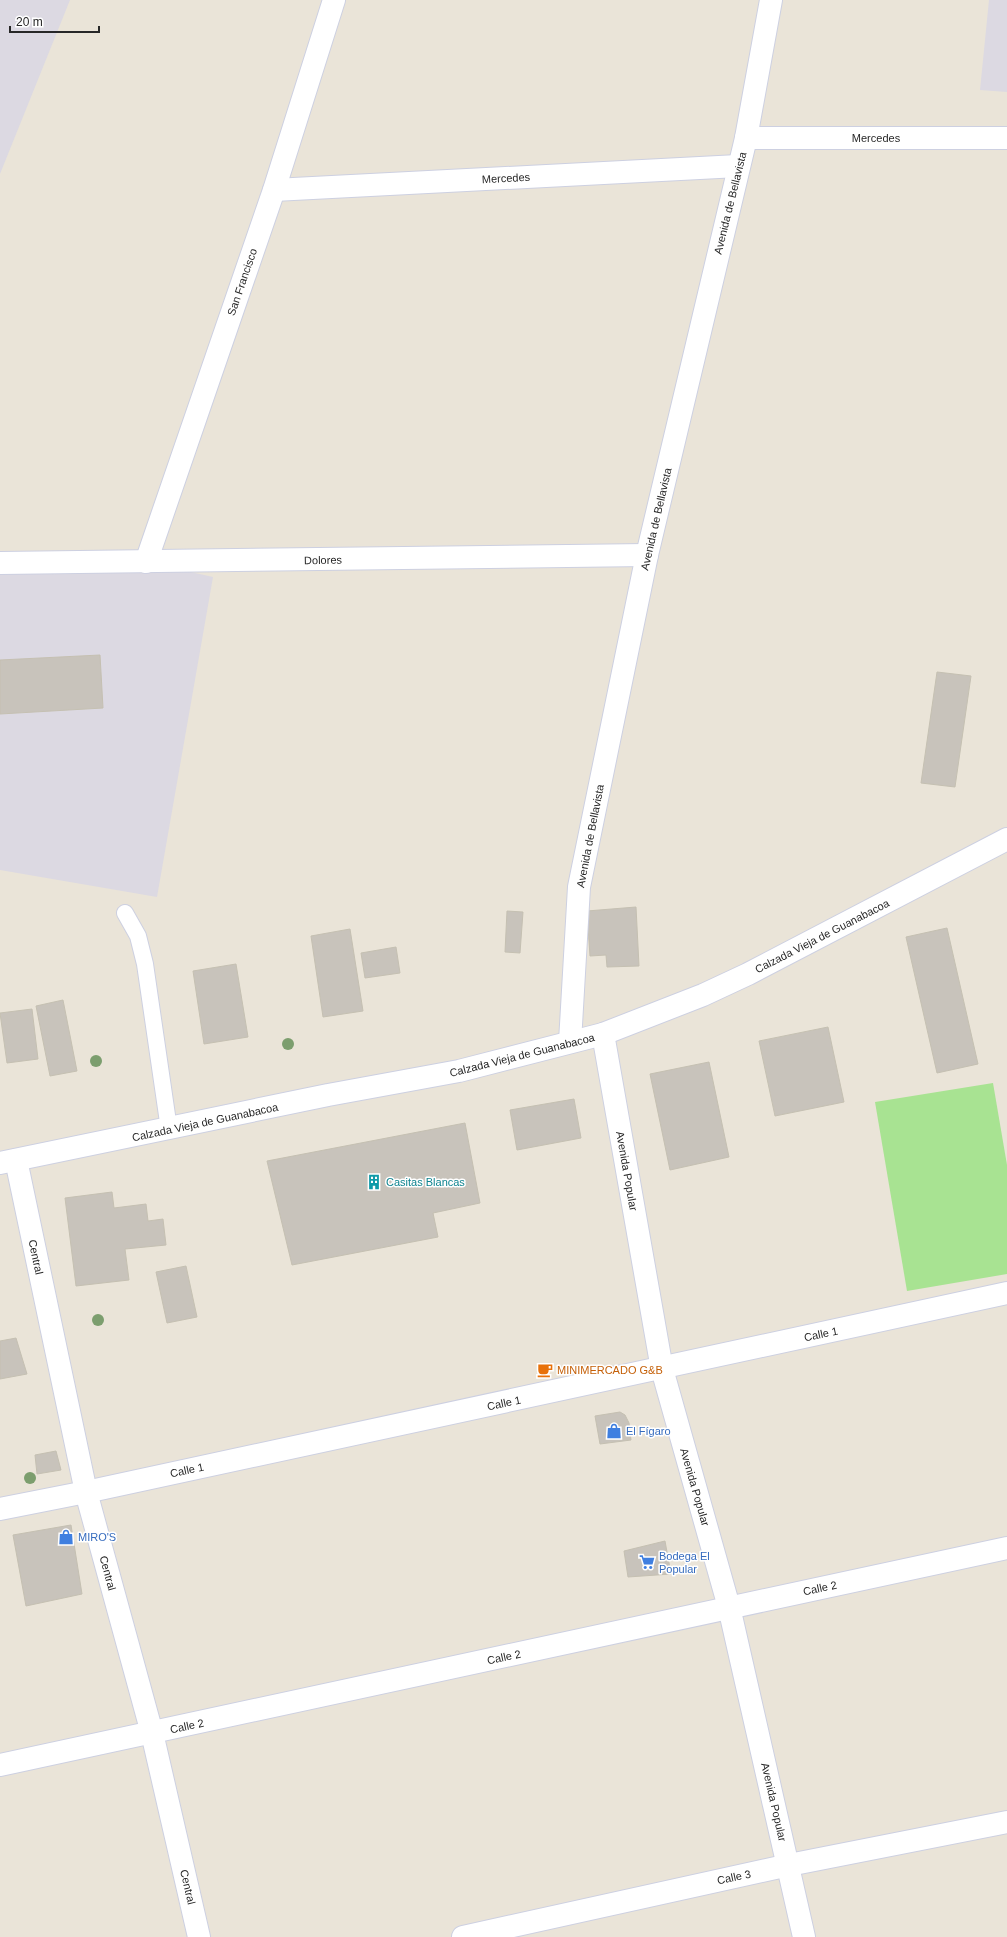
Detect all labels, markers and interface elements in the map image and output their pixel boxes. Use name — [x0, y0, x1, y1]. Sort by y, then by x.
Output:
scale bar — [10, 8, 99, 34]
text: 20 m — [16, 15, 43, 29]
street label: Mercedes — [852, 132, 901, 144]
street label: Avenida de Bellavista — [711, 150, 749, 255]
street label: Mercedes — [482, 171, 531, 185]
street label: San Francisco — [225, 247, 259, 317]
street label: Avenida de Bellavista — [638, 466, 674, 571]
street label: Dolores — [304, 554, 343, 566]
street label: Avenida de Bellavista — [574, 782, 606, 889]
street label: Calzada Vieja de Guanabacoa — [753, 896, 892, 975]
street label: Calzada Vieja de Guanabacoa — [448, 1031, 597, 1079]
street label: Calzada Vieja de Guanabacoa — [131, 1100, 280, 1143]
street label: Avenida Popular — [614, 1130, 640, 1212]
building icon: Casitas Blancas — [365, 1173, 383, 1191]
place label: Casitas Blancas — [386, 1176, 465, 1188]
street label: Central — [26, 1238, 46, 1276]
street label: Calle 1 — [803, 1325, 839, 1343]
cafe icon: MINIMERCADO G&B — [536, 1361, 554, 1379]
place label: MINIMERCADO G&B — [557, 1364, 663, 1376]
street label: Calle 1 — [486, 1394, 522, 1412]
shop icon: El Fígaro — [605, 1422, 623, 1440]
place label: El Fígaro — [626, 1425, 671, 1437]
street label: Avenida Popular — [678, 1447, 712, 1528]
street label: Calle 1 — [169, 1461, 205, 1479]
shop icon: MIRO'S — [57, 1528, 75, 1546]
place label: MIRO'S — [78, 1531, 116, 1543]
place label: Bodega El Popular — [659, 1550, 710, 1575]
supermarket icon: Bodega El Popular — [638, 1553, 656, 1571]
street label: Central — [98, 1554, 118, 1592]
street label: Calle 2 — [802, 1579, 838, 1597]
street label: Calle 2 — [486, 1648, 522, 1666]
street label: Calle 2 — [169, 1717, 205, 1735]
street label: Avenida Popular — [759, 1761, 789, 1843]
street label: Central — [178, 1868, 198, 1906]
street label: Calle 3 — [716, 1868, 752, 1886]

